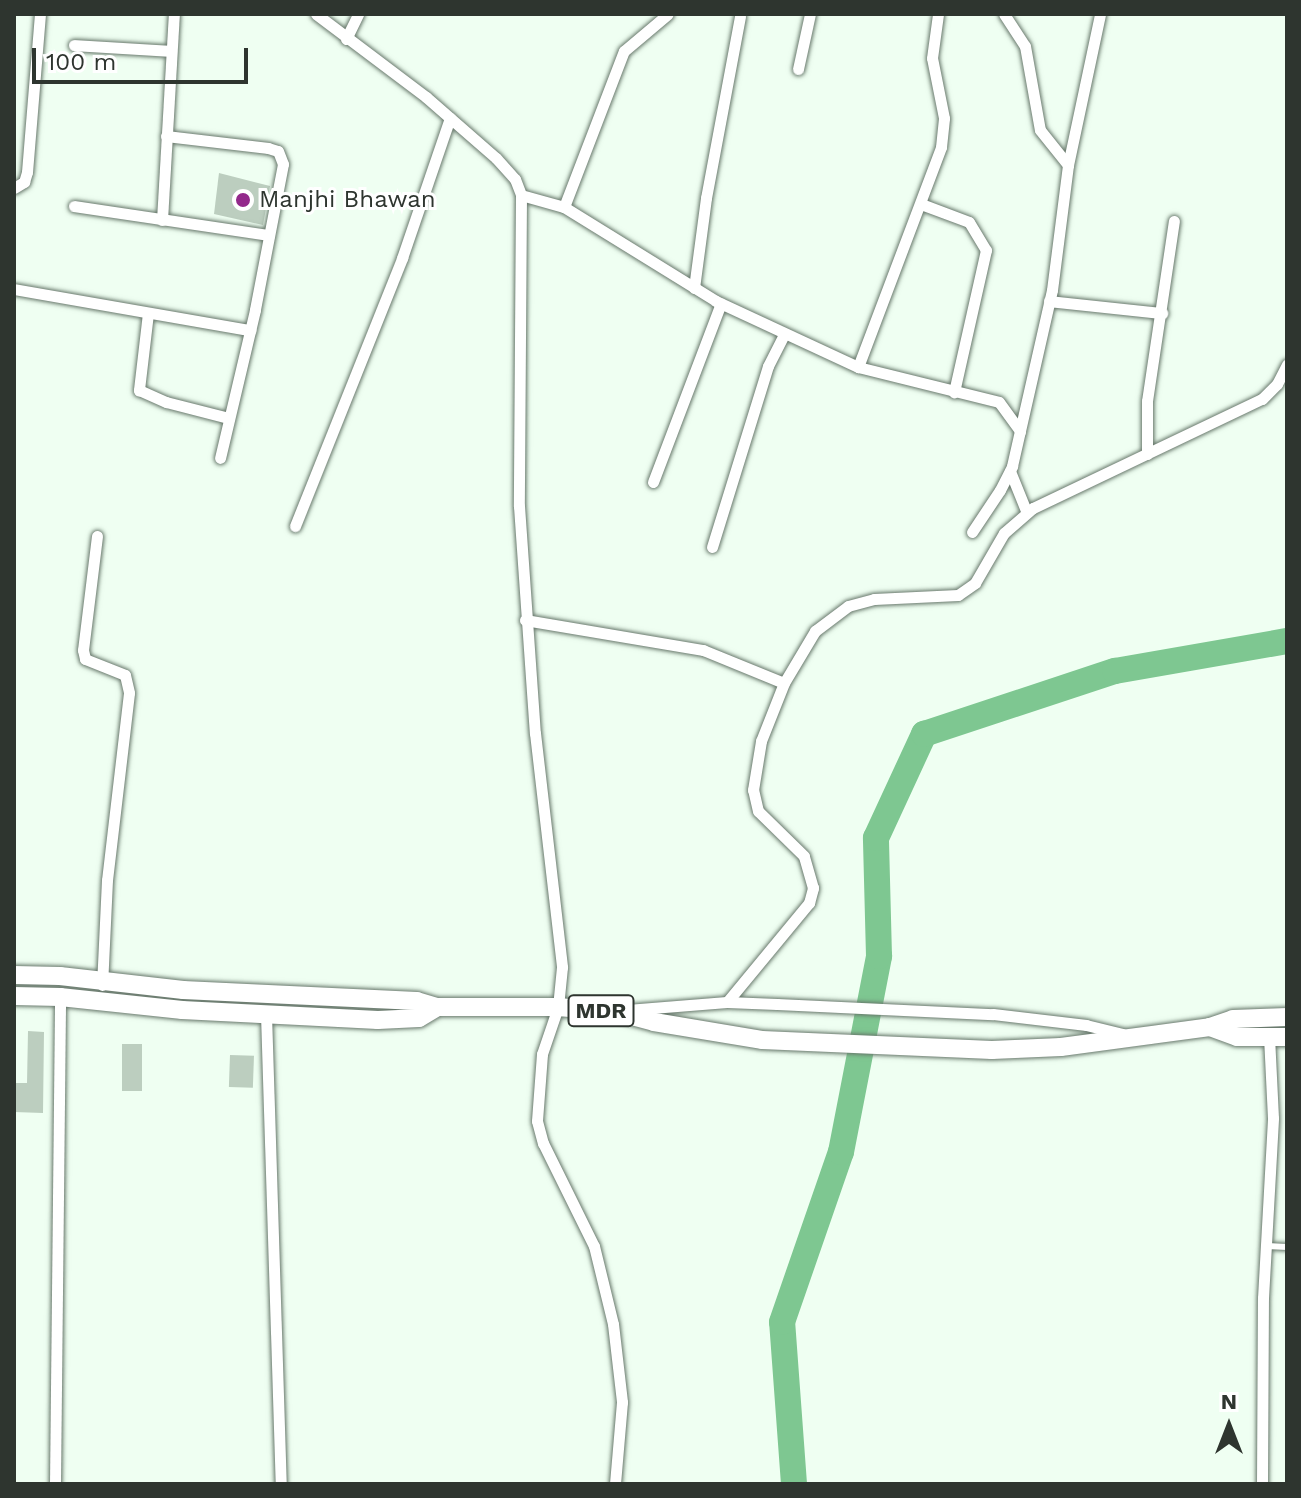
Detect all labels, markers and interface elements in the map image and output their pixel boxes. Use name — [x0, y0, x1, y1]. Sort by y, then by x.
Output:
scale bar — [36, 32, 252, 82]
text: 100 m — [46, 48, 116, 76]
place label: Manjhi Bhawan — [259, 186, 436, 214]
marker: Manjhi Bhawan — [234, 191, 252, 209]
road number: MDR — [567, 993, 635, 1029]
north arrow — [1189, 1386, 1269, 1466]
text: N — [1221, 1389, 1237, 1414]

